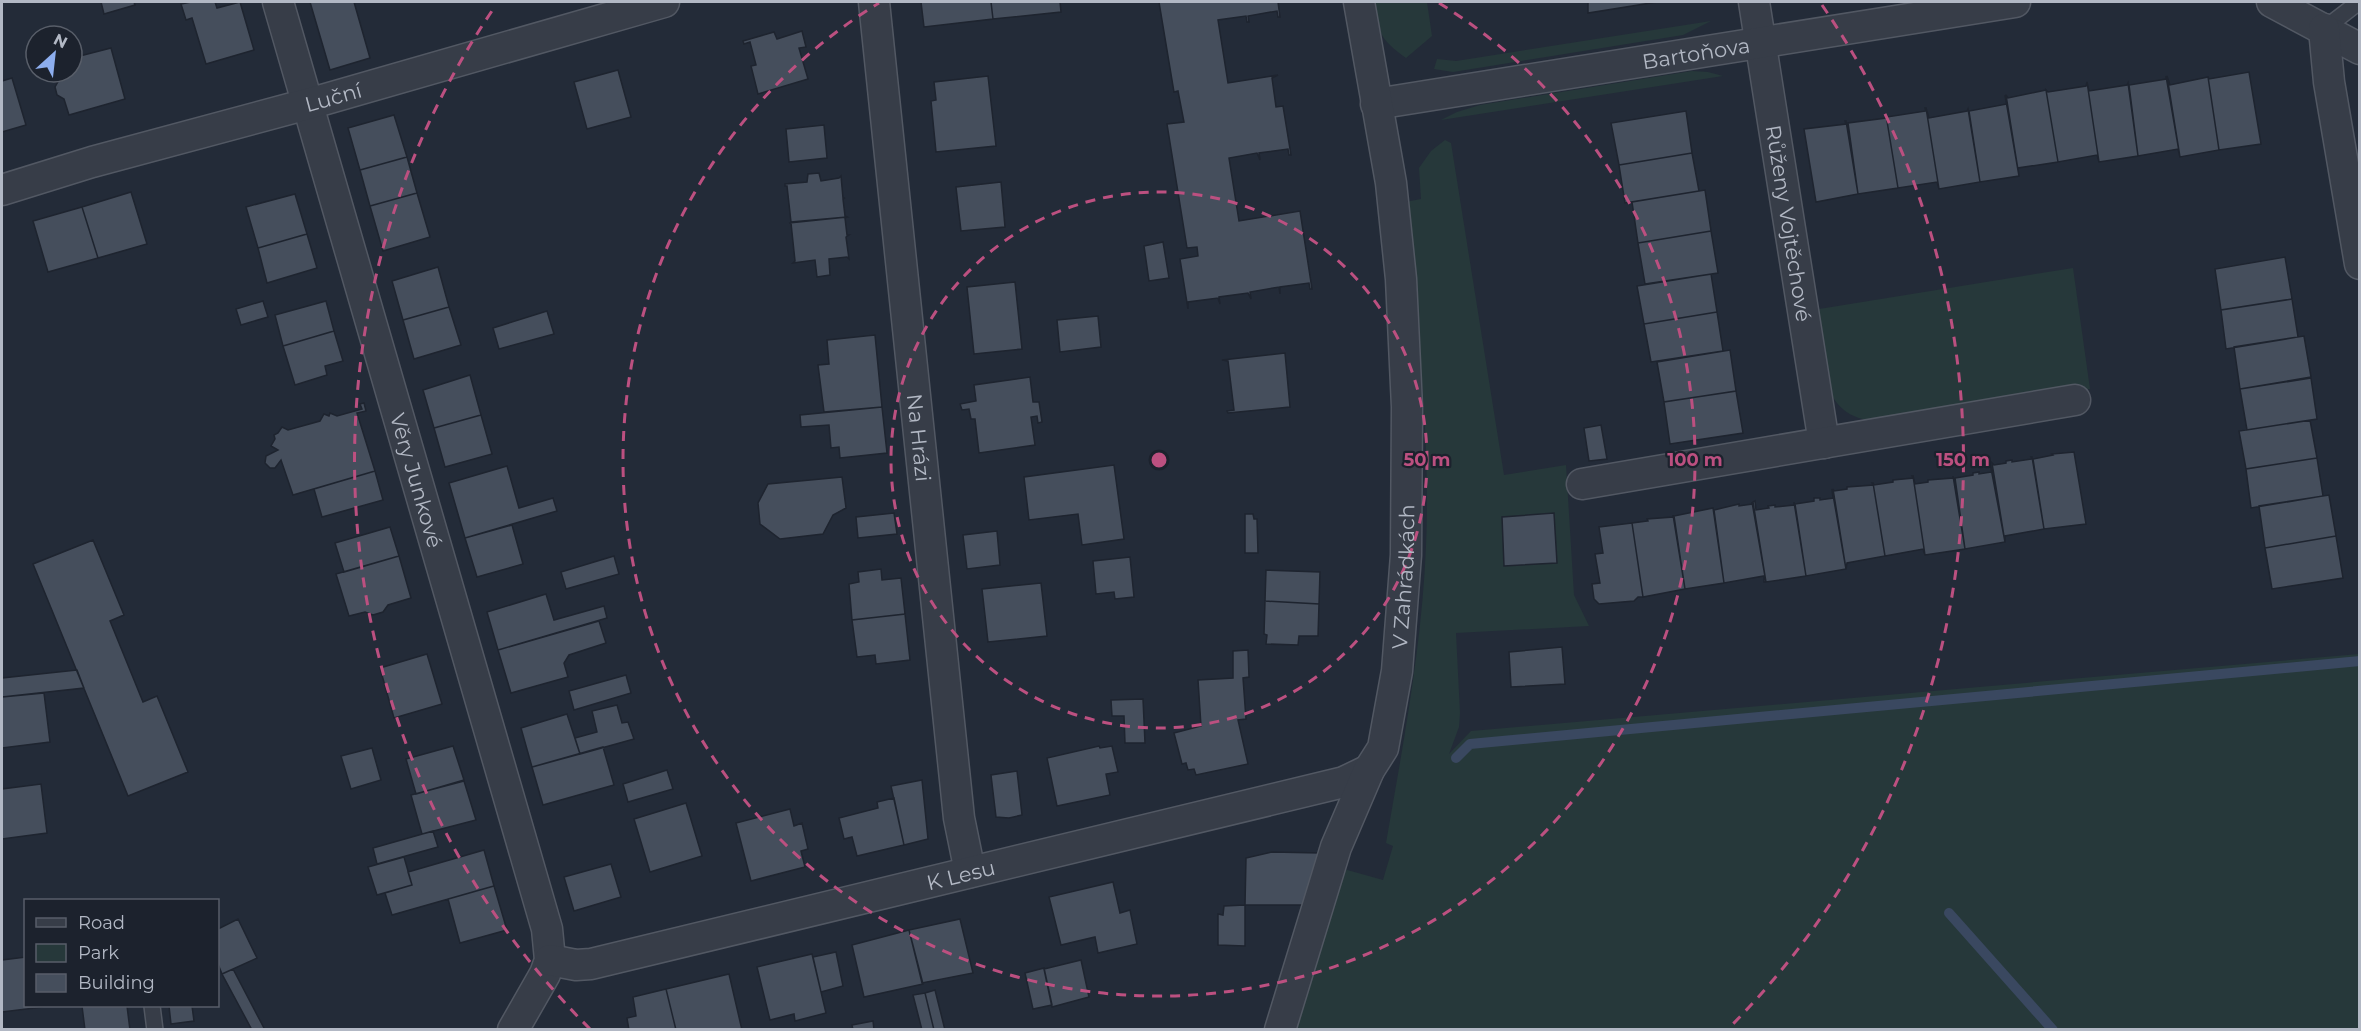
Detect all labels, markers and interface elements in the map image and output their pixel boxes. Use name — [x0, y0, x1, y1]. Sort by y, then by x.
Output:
north arrow — [24, 24, 84, 84]
text: N — [51, 30, 71, 52]
street label: Bartoňova — [1640, 32, 1752, 74]
street label: Luční — [302, 77, 366, 117]
street label: Růženy Vojtěchové — [1761, 123, 1817, 323]
street label: Na Hrázi — [902, 392, 936, 483]
street label: Věry Junkové — [385, 410, 448, 551]
text: 50 m — [1404, 449, 1450, 471]
text: 100 m — [1667, 449, 1723, 471]
text: 150 m — [1936, 449, 1990, 471]
centre of rings — [1149, 450, 1169, 470]
street label: V Zahrádkách — [1386, 504, 1419, 650]
street label: K Lesu — [924, 854, 998, 895]
legend — [24, 899, 219, 1007]
text: Road — [78, 912, 125, 934]
text: Park — [78, 942, 119, 964]
text: Building — [78, 972, 155, 994]

